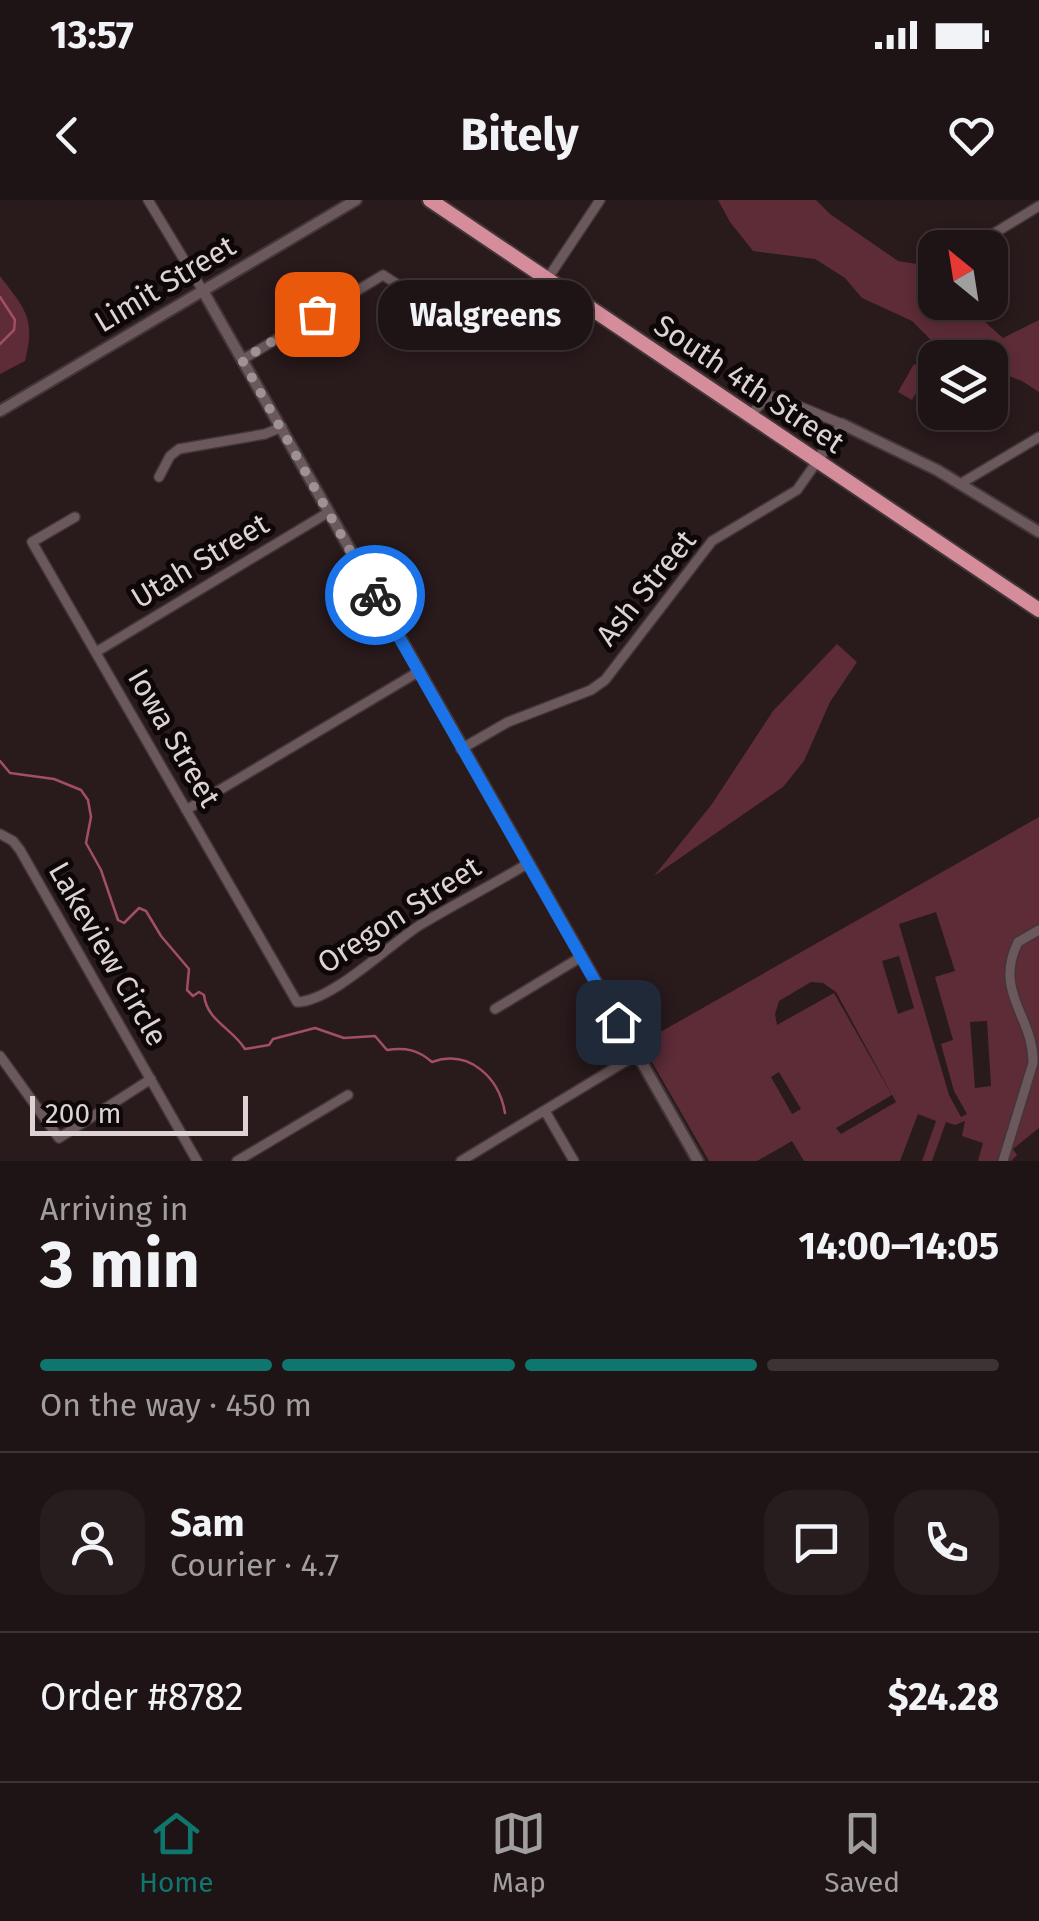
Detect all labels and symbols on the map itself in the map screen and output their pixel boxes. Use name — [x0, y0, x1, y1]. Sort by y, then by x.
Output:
street label: Limit Street — [88, 228, 242, 340]
north arrow — [918, 230, 1008, 320]
pin — [275, 272, 360, 357]
callout: Walgreens — [377, 279, 592, 349]
street label: South 4th Street — [647, 307, 851, 461]
street label: Utah Street — [125, 506, 275, 616]
street label: Ash Street — [589, 523, 704, 653]
courier — [325, 545, 425, 645]
street label: Iowa Street — [120, 663, 228, 813]
street label: Oregon Street — [311, 849, 488, 981]
street label: Lakeview Circle — [41, 856, 175, 1052]
pin — [576, 980, 661, 1065]
scale bar — [30, 1091, 248, 1136]

